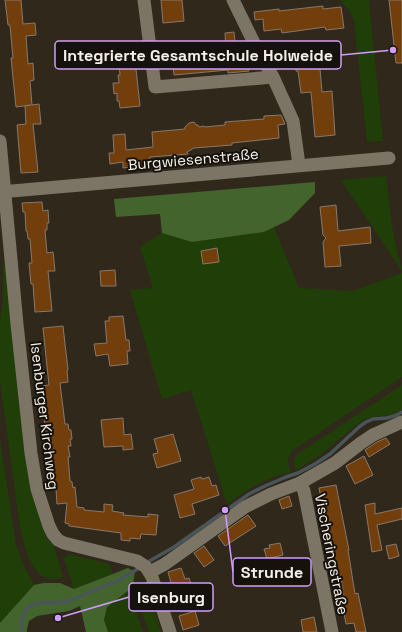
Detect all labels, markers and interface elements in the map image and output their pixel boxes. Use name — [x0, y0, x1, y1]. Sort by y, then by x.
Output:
callout: Integrierte Gesamtschule Holweide — [55, 41, 341, 69]
text: Integrierte Gesamtschule Holweide — [63, 45, 333, 66]
street label: Burgwiesenstraße — [127, 144, 260, 174]
street label: Isenburger Kirchweg — [27, 341, 63, 491]
street label: Vischeringstraße — [311, 492, 353, 616]
callout: Strunde — [233, 558, 311, 586]
text: Strunde — [241, 562, 303, 583]
callout: Isenburg — [129, 583, 213, 611]
text: Isenburg — [137, 587, 205, 608]

